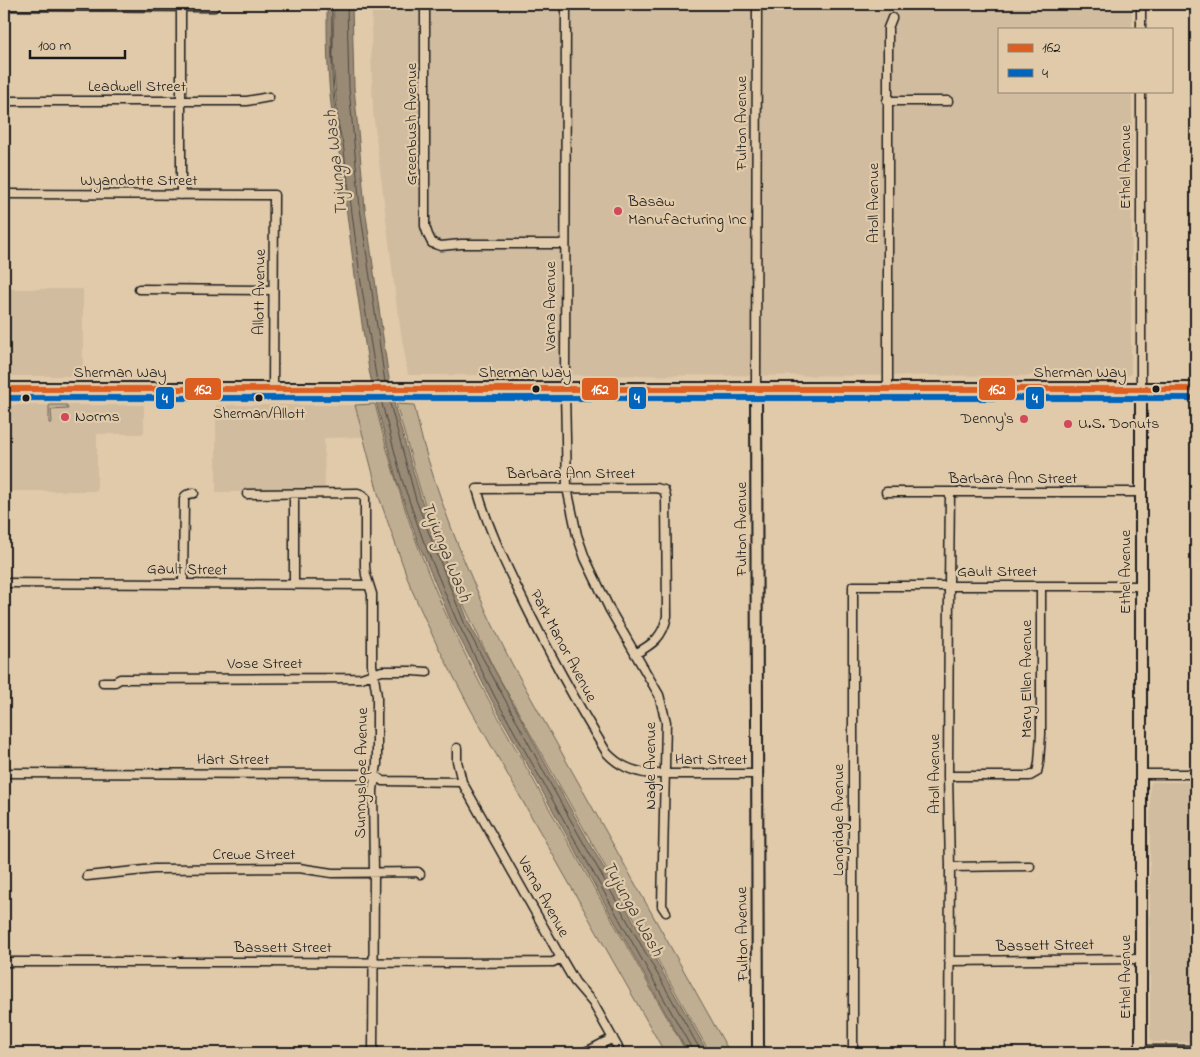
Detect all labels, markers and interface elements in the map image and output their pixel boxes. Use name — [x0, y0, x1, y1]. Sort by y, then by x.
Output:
scale bar — [30, 28, 125, 60]
legend — [998, 28, 1172, 92]
text: 100 m — [38, 35, 71, 57]
text: 162 — [1042, 37, 1061, 59]
street label: Greenbush Avenue — [400, 62, 424, 185]
text: 4 — [1042, 63, 1048, 85]
street label: Leadwell Street — [88, 75, 187, 99]
street label: Fulton Avenue — [730, 75, 754, 171]
water label: Tujunga Wash — [318, 109, 355, 217]
street label: Ethel Avenue — [1114, 124, 1138, 209]
street label: Atoll Avenue — [862, 162, 886, 243]
street label: Wyandotte Street — [80, 169, 198, 193]
place label: Basaw Manufacturing Inc — [627, 190, 748, 232]
marker: Basaw Manufacturing Inc — [612, 205, 624, 217]
street label: Allott Avenue — [247, 248, 273, 335]
street label: Varna Avenue — [539, 260, 563, 352]
street label: Sherman Way — [74, 361, 167, 385]
street label: Sherman Way — [479, 361, 572, 385]
street label: Sherman Way — [1034, 361, 1127, 385]
line badge: 162 — [184, 377, 222, 401]
line badge: 162 — [581, 377, 619, 401]
line badge: 162 — [978, 377, 1016, 401]
text: 162 — [194, 380, 212, 401]
text: 162 — [591, 380, 609, 401]
text: 162 — [988, 380, 1006, 401]
unlabelled marker — [531, 384, 541, 394]
unlabelled marker — [1151, 384, 1161, 394]
line badge: 4 — [155, 386, 175, 410]
line badge: 4 — [628, 386, 647, 410]
line badge: 4 — [1025, 386, 1045, 410]
text: 4 — [161, 389, 168, 410]
text: 4 — [633, 389, 640, 410]
text: 4 — [1031, 389, 1038, 410]
unlabelled marker — [21, 393, 31, 403]
marker: Sherman/Allott — [254, 393, 264, 403]
place label: Sherman/Allott — [213, 403, 305, 425]
place label: Norms — [75, 405, 120, 429]
place label: Denny's — [960, 407, 1014, 431]
marker: Norms — [59, 411, 71, 423]
place label: U.S. Donuts — [1078, 412, 1160, 436]
marker: Denny's — [1018, 413, 1030, 425]
marker: U.S. Donuts — [1062, 418, 1074, 430]
street label: Barbara Ann Street — [505, 462, 636, 486]
street label: Barbara Ann Street — [947, 467, 1078, 491]
street label: Fulton Avenue — [730, 481, 754, 577]
water label: Tujunga Wash — [413, 498, 477, 606]
street label: Ethel Avenue — [1114, 529, 1138, 614]
street label: Gault Street — [147, 557, 228, 583]
street label: Gault Street — [957, 560, 1038, 584]
street label: Park Manor Avenue — [523, 585, 603, 707]
street label: Mary Ellen Avenue — [1015, 619, 1039, 738]
street label: Vose Street — [226, 652, 303, 676]
street label: Sunnyslope Avenue — [349, 707, 375, 839]
street label: Nagle Avenue — [639, 721, 663, 810]
street label: Atoll Avenue — [923, 733, 947, 814]
street label: Hart Street — [197, 748, 270, 772]
street label: Hart Street — [675, 748, 748, 772]
street label: Longridge Avenue — [827, 763, 851, 876]
street label: Crewe Street — [213, 843, 296, 867]
street label: Varna Avenue — [510, 851, 576, 943]
water label: Tujunga Wash — [595, 856, 669, 962]
street label: Fulton Avenue — [730, 886, 756, 982]
street label: Bassett Street — [995, 933, 1095, 959]
street label: Ethel Avenue — [1114, 934, 1138, 1019]
street label: Bassett Street — [233, 936, 333, 960]

